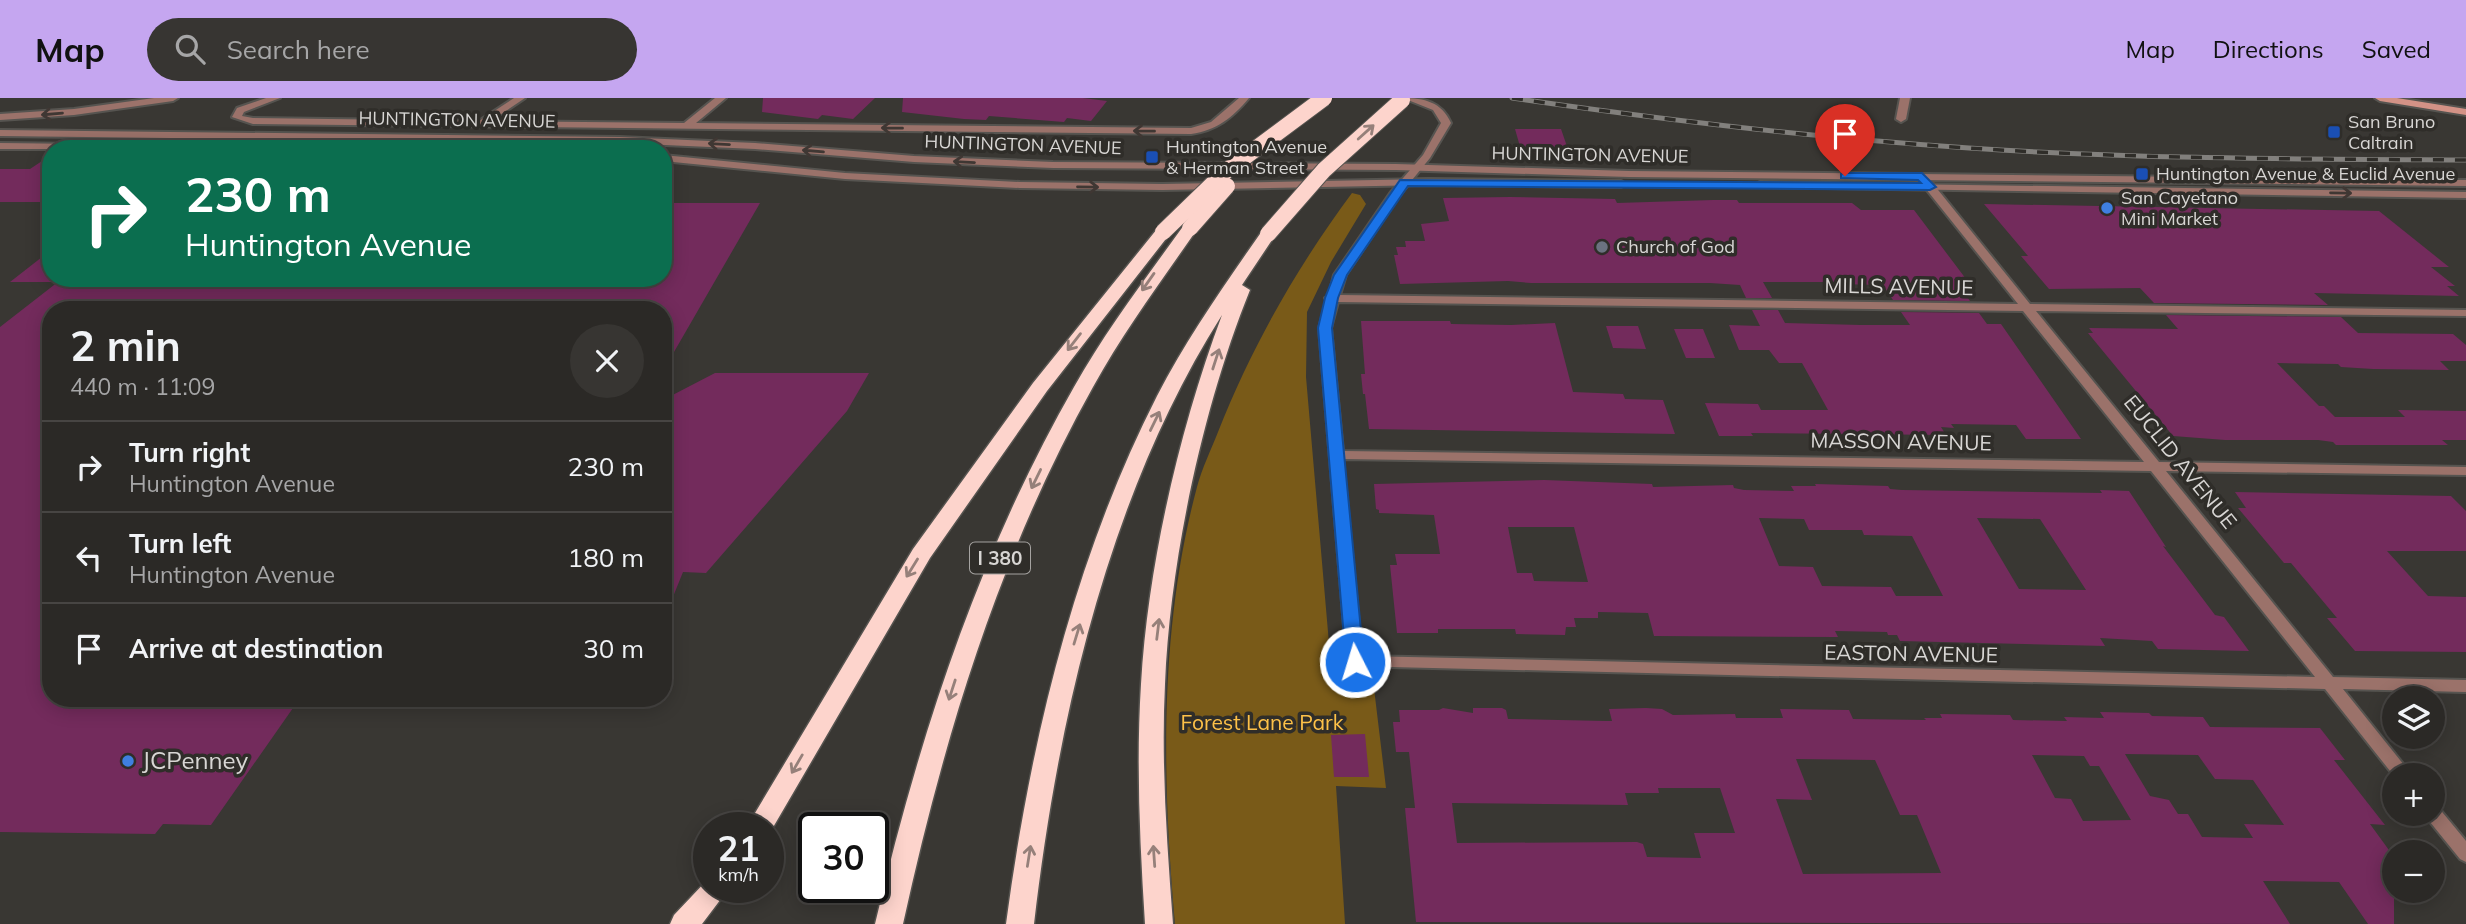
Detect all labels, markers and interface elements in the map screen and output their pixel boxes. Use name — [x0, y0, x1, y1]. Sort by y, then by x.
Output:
search box — [147, 18, 637, 81]
text: Map — [35, 29, 105, 70]
icon: search — [171, 30, 209, 68]
text: Search here — [227, 33, 370, 66]
text: Map — [2125, 34, 2175, 64]
text: Directions — [2213, 34, 2324, 64]
text: Saved — [2362, 34, 2431, 64]
pin — [1815, 104, 1875, 176]
street label: HUNTINGTON AVENUE — [358, 106, 556, 133]
one-way arrow — [41, 108, 64, 121]
place label: San Bruno Caltrain — [2348, 110, 2435, 154]
icon: arrive — [1826, 115, 1864, 153]
one-way arrow — [881, 121, 904, 135]
one-way arrow — [1133, 124, 1156, 137]
one-way arrow — [1357, 124, 1375, 140]
marker: San Bruno Caltrain — [2326, 124, 2342, 140]
street label: HUNTINGTON AVENUE — [924, 130, 1122, 159]
place label: Huntington Avenue & Herman Street — [1166, 135, 1327, 179]
one-way arrow — [708, 137, 731, 150]
street label: HUNTINGTON AVENUE — [1491, 141, 1689, 168]
one-way arrow — [802, 144, 825, 157]
marker: Huntington Avenue & Herman Street — [1144, 149, 1160, 165]
one-way arrow — [954, 155, 976, 168]
place label: Huntington Avenue & Euclid Avenue — [2156, 162, 2455, 185]
text: 230 m — [185, 163, 331, 224]
marker: Huntington Avenue & Euclid Avenue — [2134, 166, 2150, 182]
icon: right — [70, 168, 161, 259]
one-way arrow — [1076, 180, 1099, 194]
place label: San Cayetano Mini Market — [2121, 186, 2238, 230]
one-way arrow — [2330, 186, 2353, 200]
marker: San Cayetano Mini Market — [2099, 200, 2115, 216]
text: Huntington Avenue — [185, 224, 471, 264]
place label: Church of God — [1616, 235, 1735, 258]
marker: Church of God — [1594, 239, 1610, 255]
one-way arrow — [1141, 272, 1155, 291]
street label: MILLS AVENUE — [1824, 272, 1974, 300]
text: 2 min — [70, 319, 181, 372]
button: close — [570, 324, 644, 398]
one-way arrow — [1066, 333, 1081, 351]
one-way arrow — [1210, 348, 1223, 370]
text: 440 m · 11:09 — [70, 372, 215, 401]
street label: EUCLID AVENUE — [2119, 389, 2243, 534]
one-way arrow — [1149, 411, 1162, 432]
street label: MASSON AVENUE — [1810, 426, 1992, 456]
text: Turn right — [129, 436, 250, 469]
icon: right — [70, 448, 108, 486]
text: 230 m — [568, 450, 644, 483]
one-way arrow — [1028, 468, 1042, 489]
text: Huntington Avenue — [129, 469, 335, 498]
text: Turn left — [129, 527, 231, 560]
icon: left — [70, 539, 108, 577]
text: 180 m — [568, 541, 644, 574]
road number: I 380 — [970, 542, 1030, 573]
one-way arrow — [905, 558, 919, 578]
text: Huntington Avenue — [129, 560, 335, 589]
one-way arrow — [1151, 618, 1164, 641]
one-way arrow — [1071, 624, 1084, 646]
position arrow — [1318, 625, 1392, 699]
icon: arrive — [70, 630, 108, 668]
text: Arrive at destination — [129, 632, 384, 665]
text: 30 m — [583, 632, 644, 665]
street label: EASTON AVENUE — [1824, 638, 1998, 668]
one-way arrow — [945, 679, 957, 701]
map controls — [2382, 686, 2445, 903]
button: layers — [2382, 686, 2445, 749]
park label: Forest Lane Park — [1181, 709, 1344, 735]
place label: JCPenney — [142, 745, 248, 775]
marker: JCPenney — [120, 753, 136, 769]
one-way arrow — [790, 754, 804, 774]
button: + — [2382, 763, 2445, 826]
speed limit sign: 30 — [798, 812, 889, 903]
text: 21 — [717, 826, 760, 870]
button: − — [2382, 840, 2445, 903]
one-way arrow — [1148, 845, 1161, 868]
one-way arrow — [1023, 846, 1036, 868]
text: km/h — [718, 863, 759, 886]

